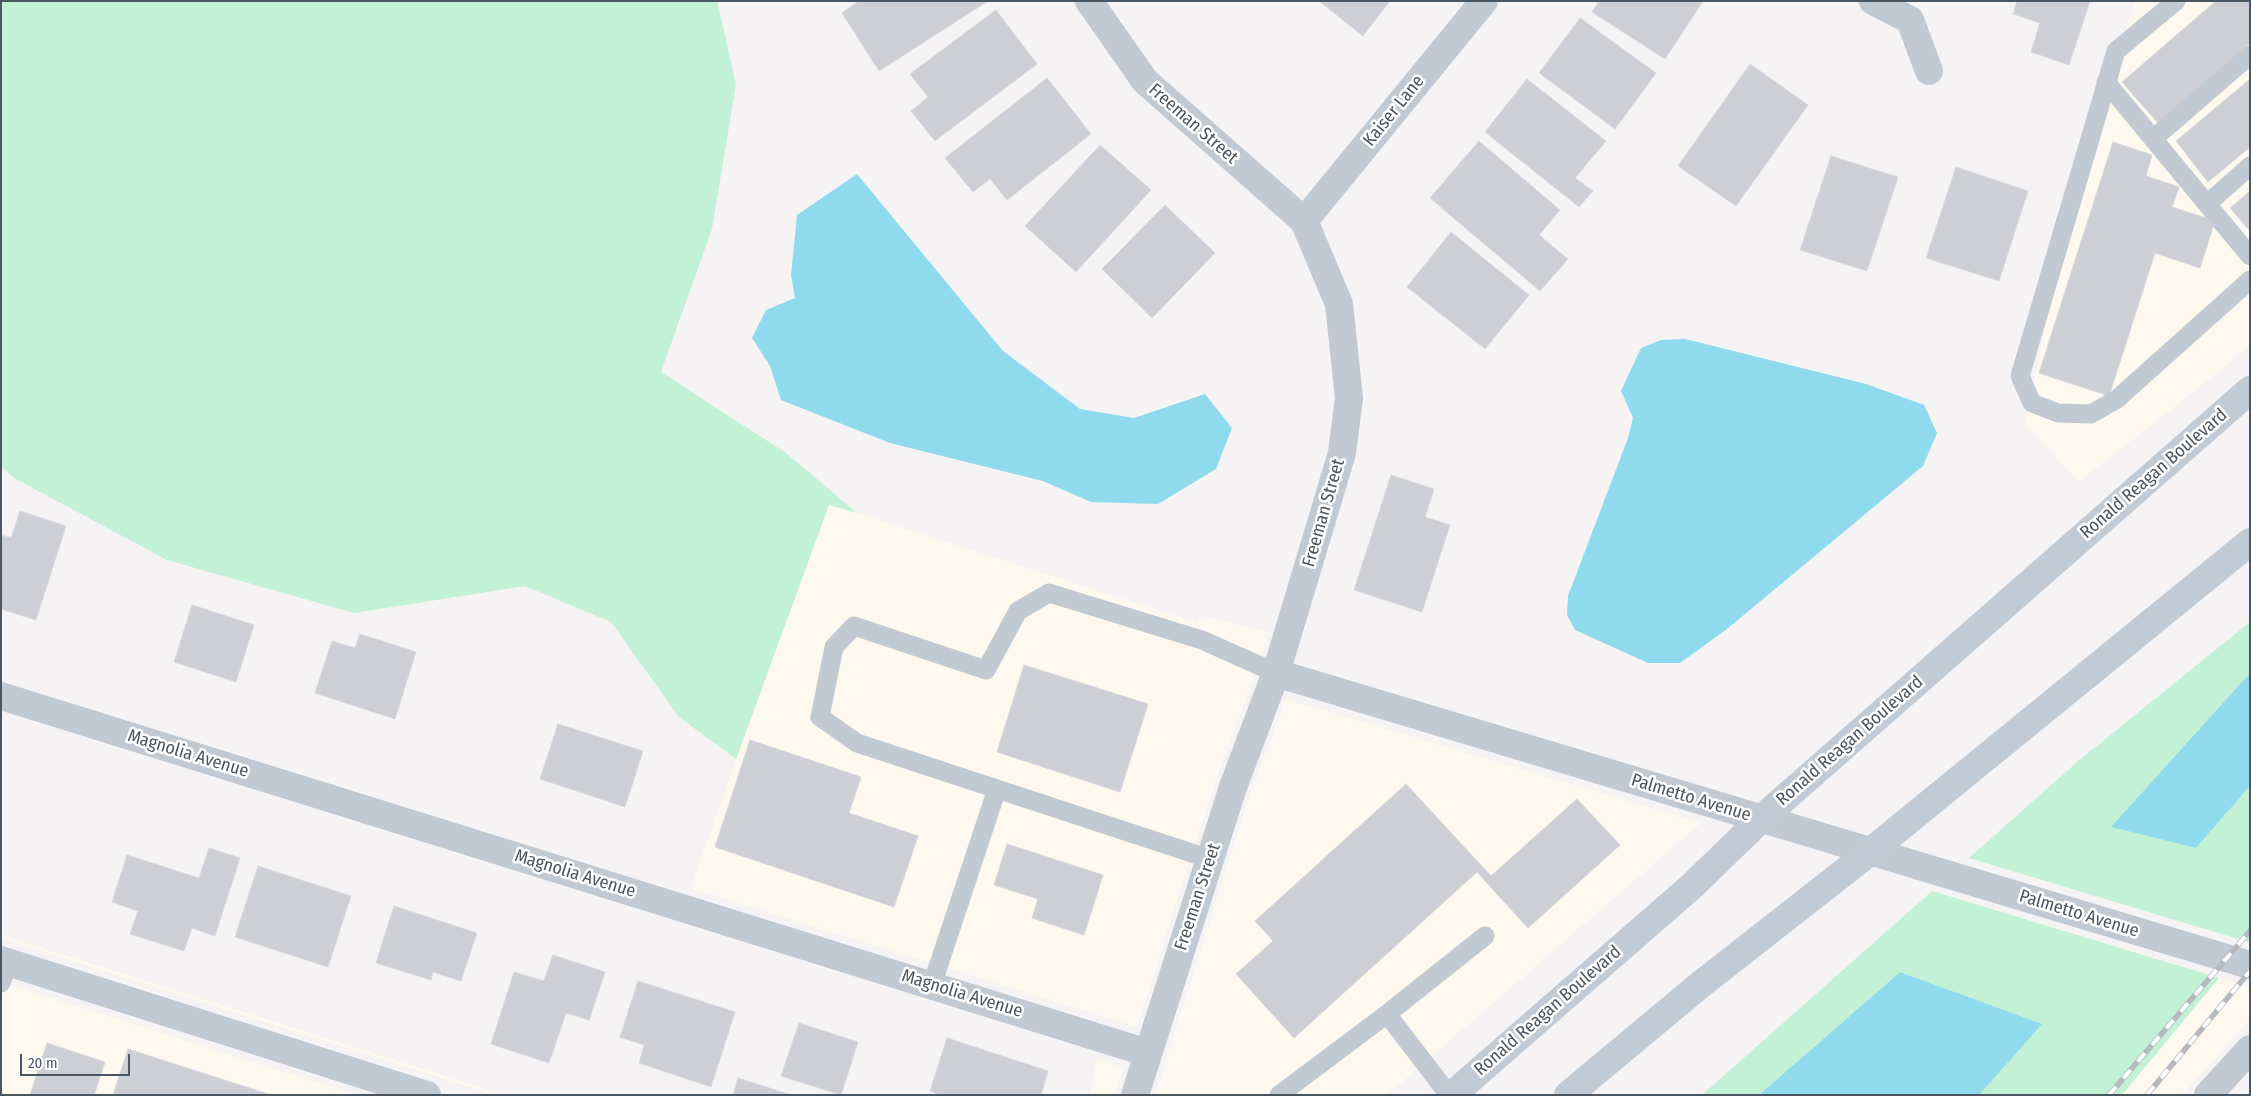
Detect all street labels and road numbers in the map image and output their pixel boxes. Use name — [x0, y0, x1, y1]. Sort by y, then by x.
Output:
street label: Kaiser Lane — [1359, 71, 1429, 151]
street label: Freeman Street — [1144, 79, 1242, 169]
street label: Ronald Reagan Boulevard — [2076, 404, 2232, 544]
street label: Freeman Street — [1298, 456, 1350, 570]
street label: Ronald Reagan Boulevard — [1772, 671, 1928, 811]
street label: Magnolia Avenue — [125, 725, 251, 783]
street label: Palmetto Avenue — [1629, 770, 1753, 826]
street label: Freeman Street — [1171, 841, 1225, 953]
street label: Magnolia Avenue — [512, 845, 638, 903]
street label: Palmetto Avenue — [2017, 886, 2141, 942]
street label: Ronald Reagan Boulevard — [1470, 941, 1626, 1081]
street label: Magnolia Avenue — [899, 965, 1025, 1023]

